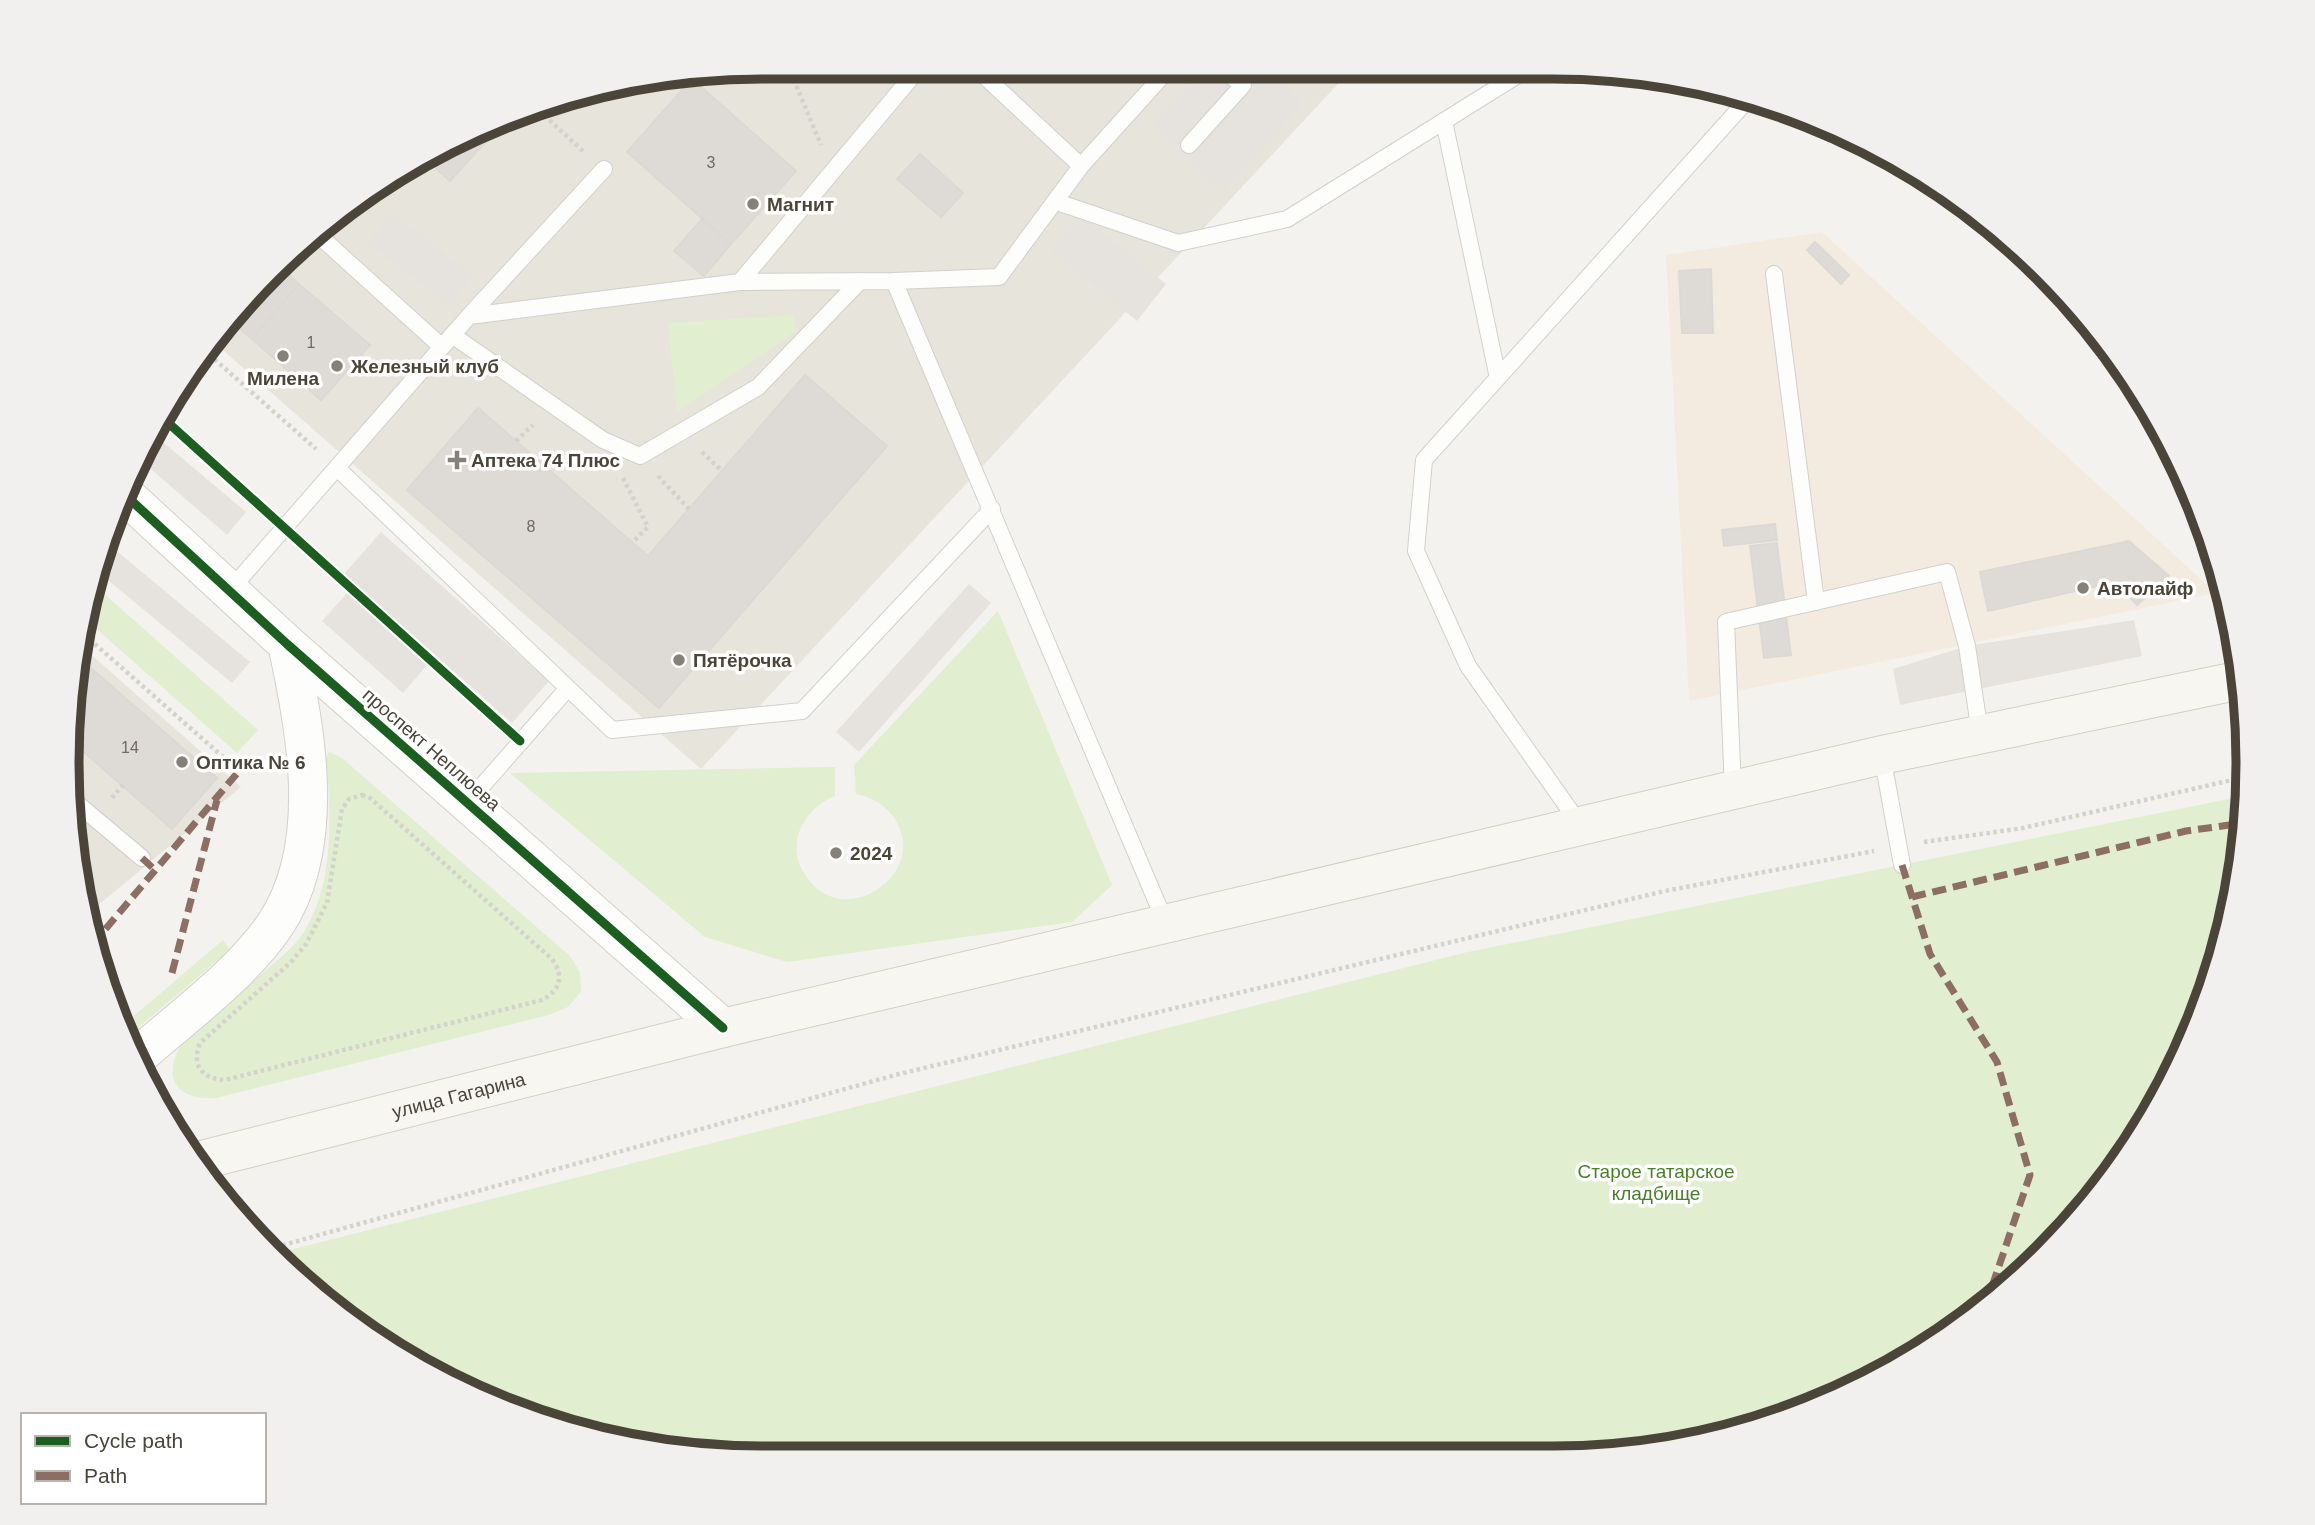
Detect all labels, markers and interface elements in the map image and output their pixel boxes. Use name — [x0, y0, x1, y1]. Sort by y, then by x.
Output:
house number: 3 — [707, 154, 716, 171]
place label: Магнит — [767, 194, 834, 215]
marker: Магнит — [745, 196, 761, 212]
house number: 1 — [307, 334, 316, 351]
marker: Милена — [275, 348, 291, 364]
place label: Железный клуб — [350, 356, 499, 377]
marker: Железный клуб — [329, 358, 345, 374]
place label: Милена — [247, 368, 319, 389]
place label: Аптека 74 Плюс — [471, 450, 621, 471]
marker: Аптека 74 Плюс — [449, 452, 465, 468]
house number: 8 — [527, 518, 536, 535]
place label: Автолайф — [2097, 578, 2193, 599]
marker: Автолайф — [2075, 580, 2091, 596]
place label: Пятёрочка — [693, 650, 792, 671]
marker: Пятёрочка — [671, 652, 687, 668]
street label: проспект Неплюева — [359, 684, 505, 815]
house number: 14 — [121, 739, 139, 756]
place label: Оптика № 6 — [196, 752, 306, 773]
marker: Оптика № 6 — [174, 754, 190, 770]
place label: 2024 — [850, 843, 893, 864]
marker: 2024 — [828, 845, 844, 861]
street label: улица Гагарина — [390, 1068, 528, 1122]
park label: Старое татарское кладбище — [1577, 1161, 1735, 1204]
legend — [21, 1413, 266, 1504]
text: Cycle path — [84, 1429, 183, 1452]
text: Path — [84, 1464, 127, 1487]

